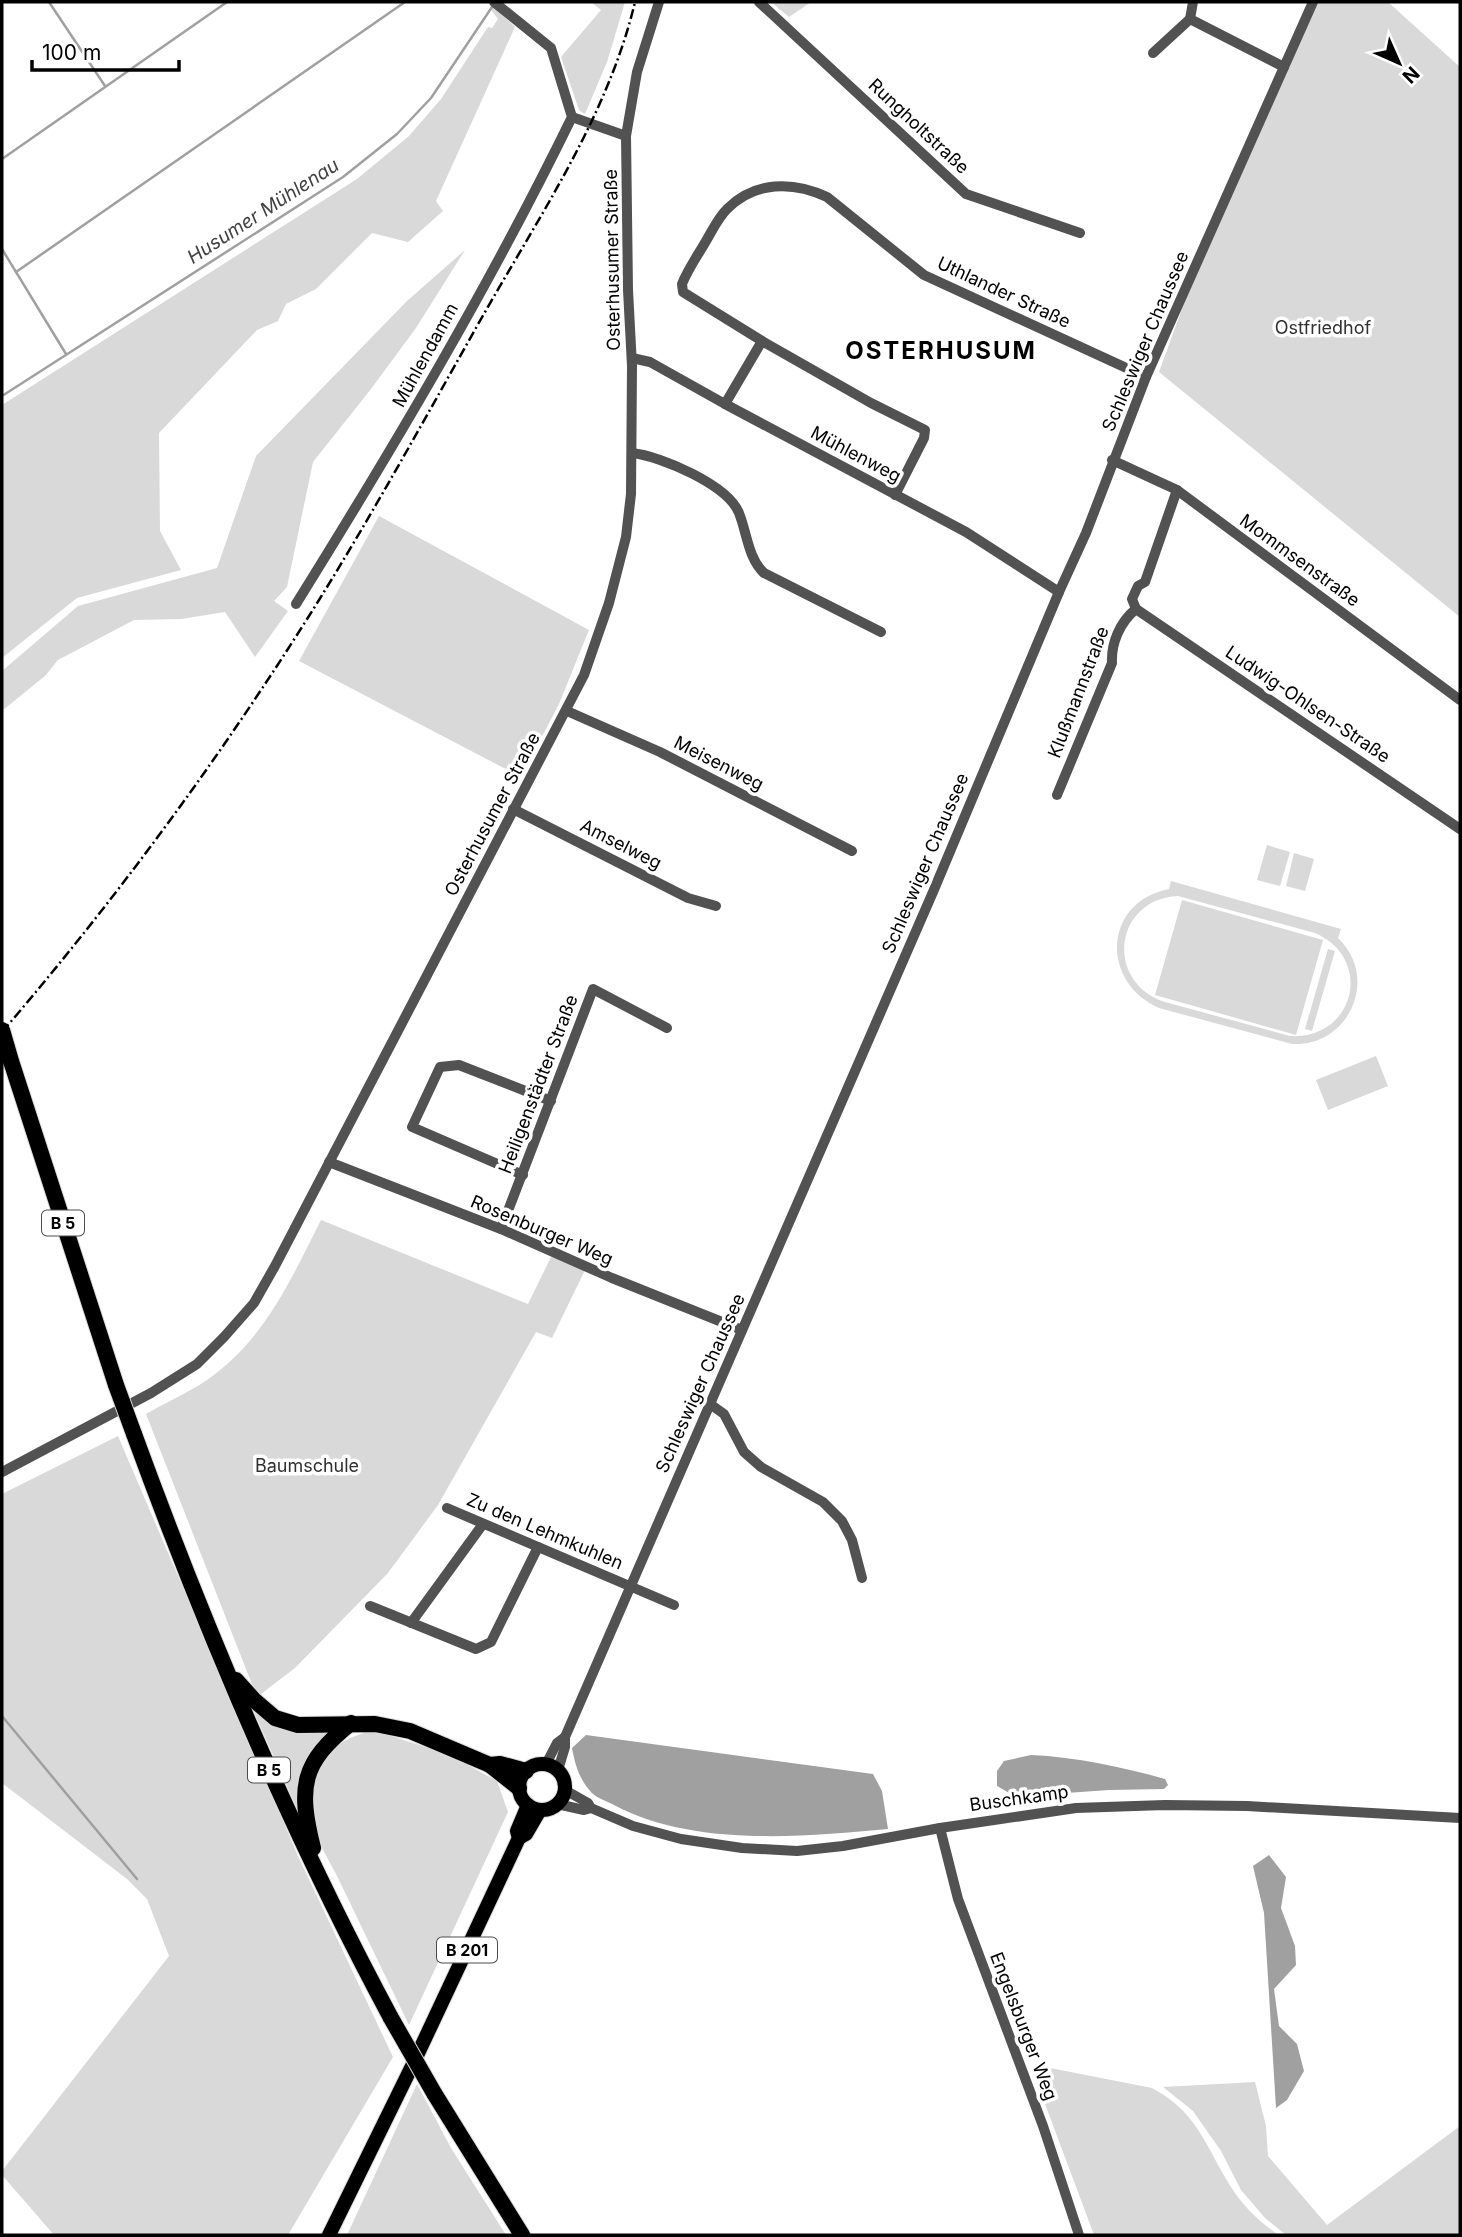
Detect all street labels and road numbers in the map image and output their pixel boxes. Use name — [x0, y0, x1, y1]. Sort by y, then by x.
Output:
street label: Rungholtstraße — [864, 74, 974, 178]
street label: Osterhusumer Straße — [600, 169, 624, 351]
street label: Schleswiger Chaussee — [1097, 248, 1193, 434]
street label: Uthlander Straße — [934, 252, 1074, 332]
street label: Mühlendamm — [388, 299, 462, 411]
street label: Mühlenweg — [807, 421, 905, 487]
street label: Mommsenstraße — [1236, 509, 1364, 611]
street label: Klußmannstraße — [1043, 623, 1113, 761]
street label: Ludwig-Ohlsen-Straße — [1222, 641, 1394, 767]
street label: Osterhusumer Straße — [440, 729, 544, 899]
street label: Meisenweg — [671, 731, 767, 795]
street label: Schleswiger Chaussee — [877, 770, 973, 956]
street label: Amselweg — [577, 815, 665, 873]
street label: Heiligenstädter Straße — [494, 992, 582, 1176]
street label: Rosenburger Weg — [468, 1191, 616, 1269]
road number: B 5 — [42, 1210, 84, 1236]
street label: Schleswiger Chaussee — [651, 1290, 749, 1476]
street label: Zu den Lehmkuhlen — [464, 1489, 626, 1573]
road number: B 5 — [248, 1758, 290, 1782]
street label: Buschkamp — [968, 1781, 1070, 1815]
road number: B 201 — [437, 1938, 497, 1962]
street label: Engelsburger Weg — [986, 1949, 1062, 2103]

